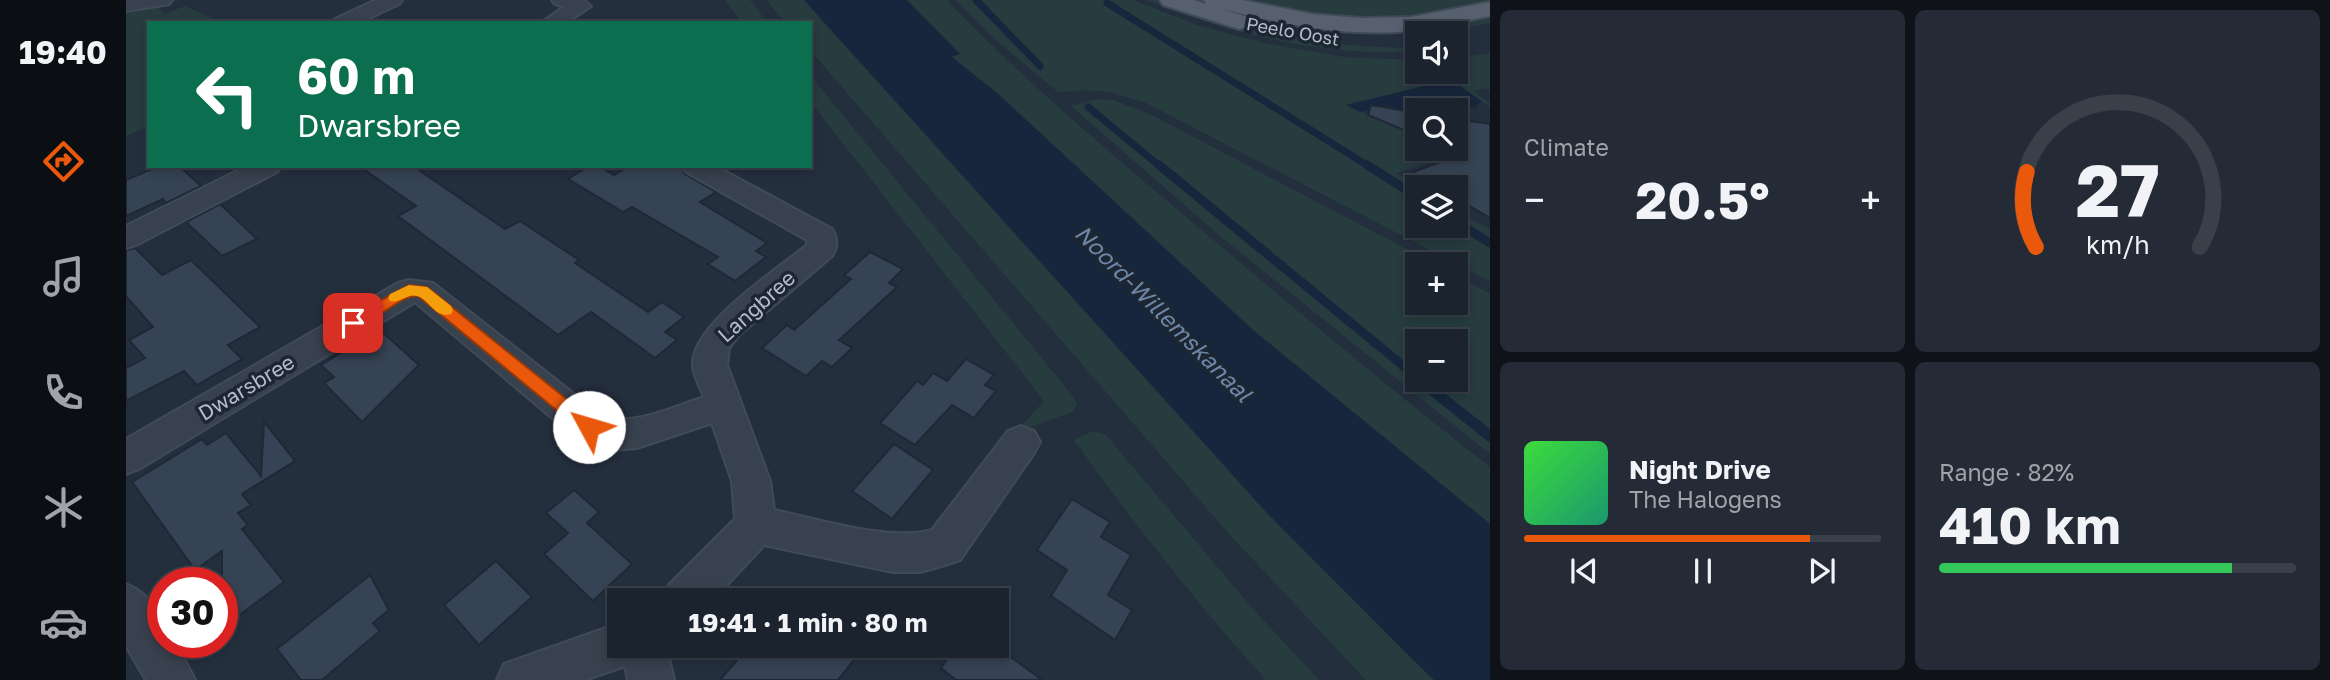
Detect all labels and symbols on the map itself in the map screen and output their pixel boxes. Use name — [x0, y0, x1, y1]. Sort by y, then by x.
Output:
street label: Peelo Oost — [1245, 12, 1341, 50]
water label: Noord-Willemskanaal — [1070, 219, 1259, 408]
street label: Langbree — [712, 265, 800, 347]
pin — [323, 293, 383, 353]
street label: Dwarsbree — [193, 348, 299, 426]
position arrow — [552, 390, 626, 464]
speed limit sign: 30 — [147, 567, 238, 658]

